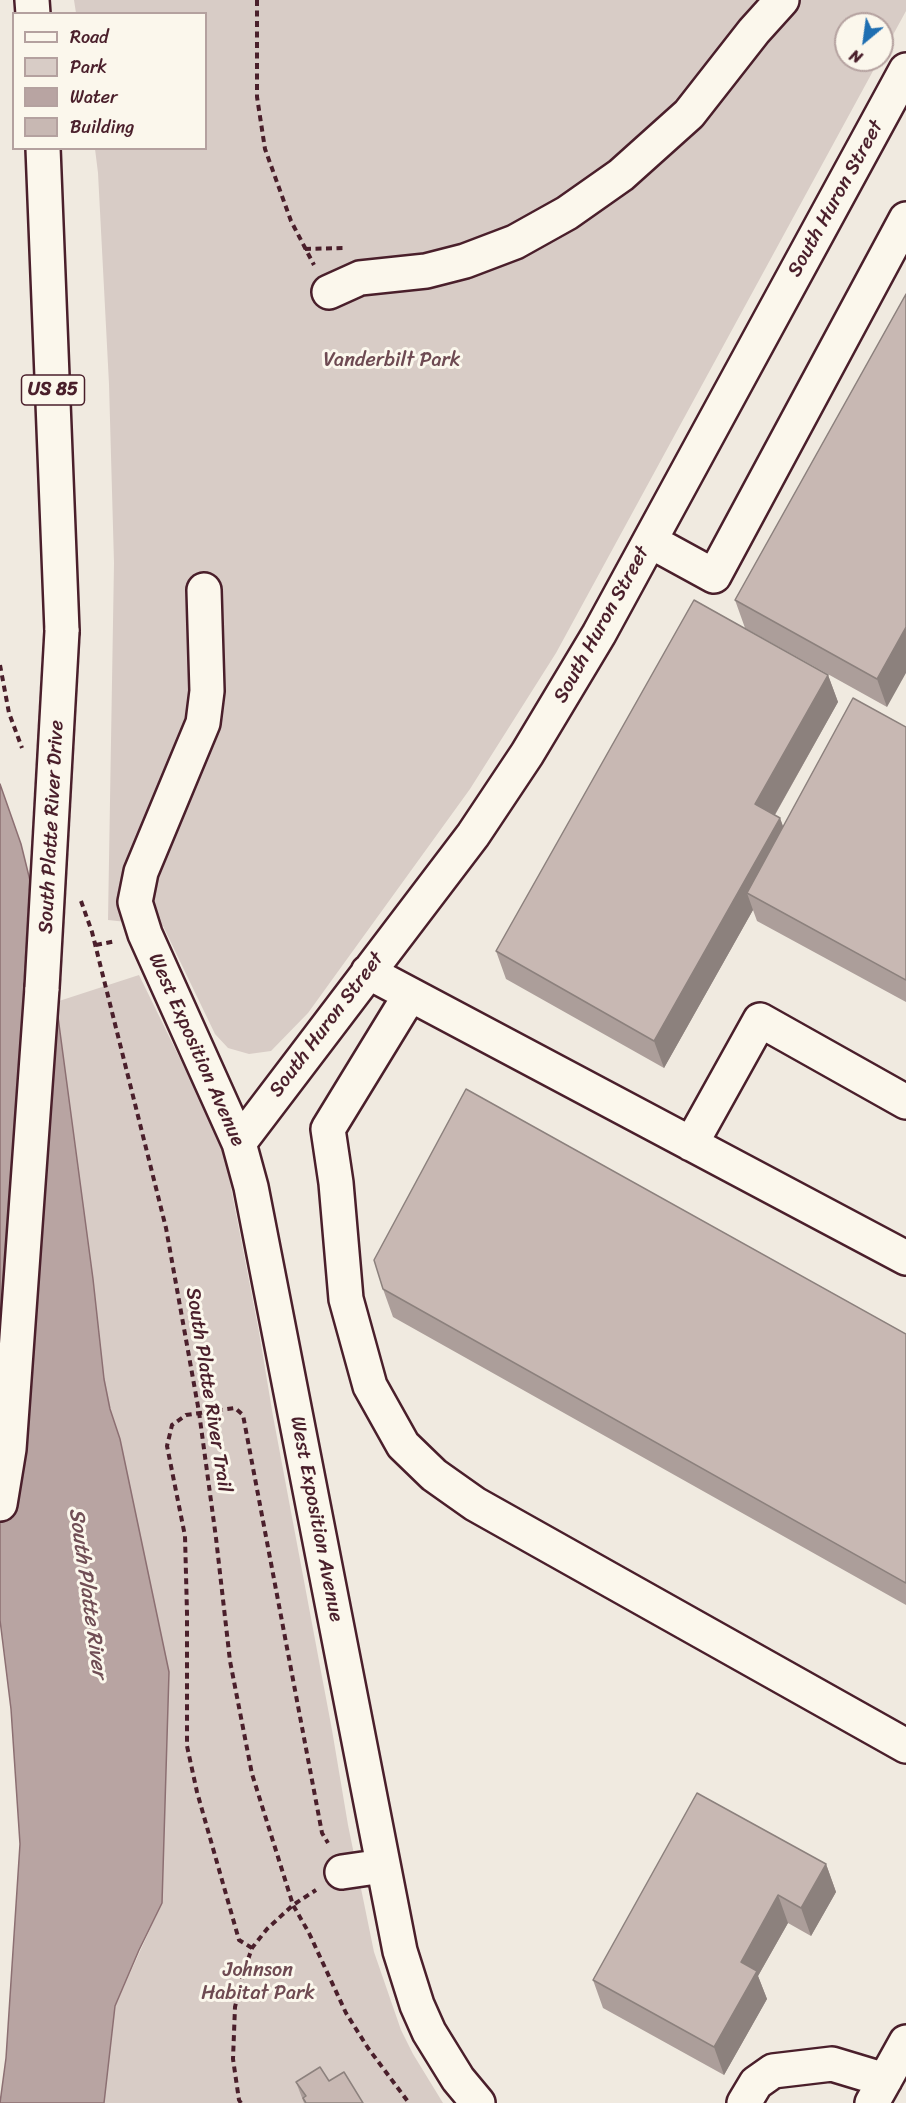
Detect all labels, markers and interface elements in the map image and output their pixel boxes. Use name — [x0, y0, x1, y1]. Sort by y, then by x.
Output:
legend — [12, 12, 207, 150]
north arrow — [834, 12, 894, 72]
text: Road — [70, 21, 109, 53]
text: N — [844, 41, 868, 72]
text: Park — [70, 51, 107, 83]
text: Water — [70, 81, 117, 113]
text: Building — [70, 111, 134, 143]
street label: South Huron Street — [783, 117, 889, 281]
park label: Vanderbilt Park — [324, 349, 460, 373]
road number: US 85 — [22, 375, 84, 405]
street label: South Huron Street — [549, 543, 655, 707]
street label: South Platte River Drive — [34, 720, 70, 934]
street label: South Huron Street — [265, 948, 389, 1102]
street label: West Exposition Avenue — [143, 950, 249, 1150]
street label: South Platte River Trail — [180, 1286, 236, 1494]
street label: West Exposition Avenue — [284, 1414, 348, 1624]
water label: South Platte River — [63, 1506, 111, 1680]
park label: Johnson Habitat Park — [201, 1959, 315, 2006]

